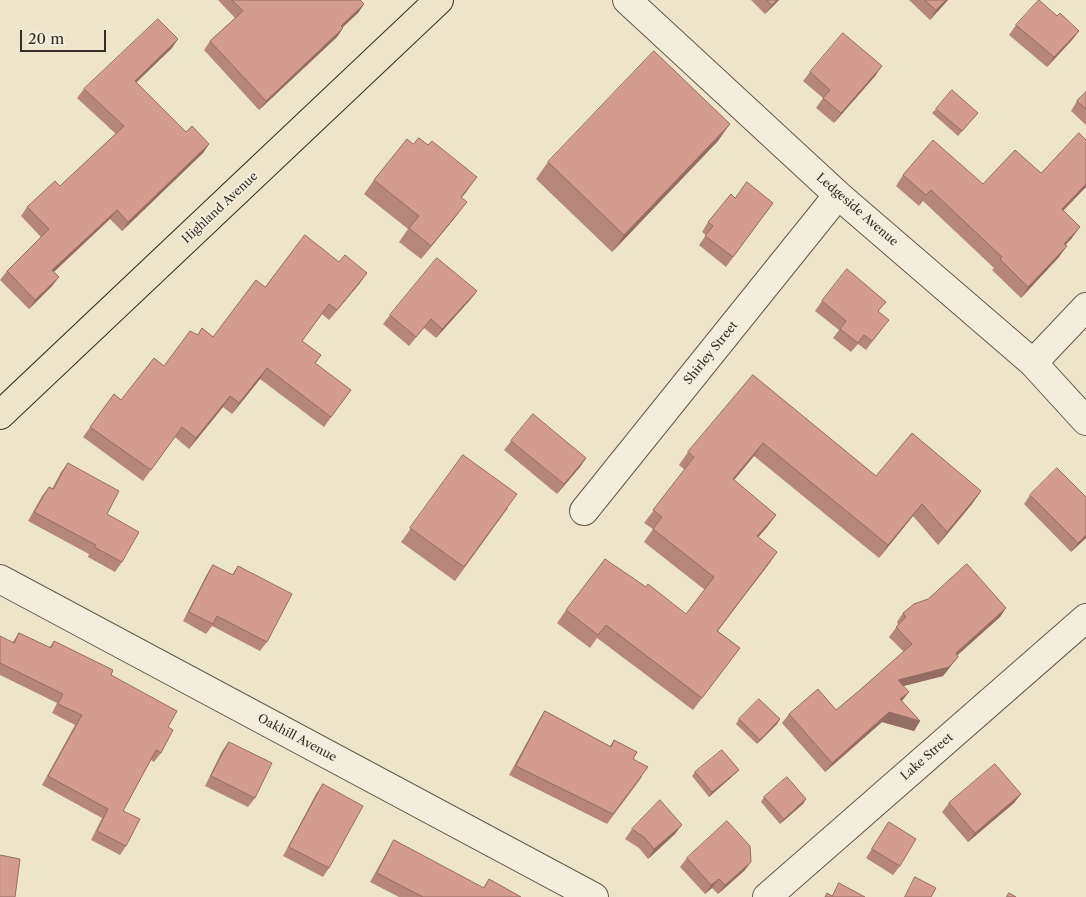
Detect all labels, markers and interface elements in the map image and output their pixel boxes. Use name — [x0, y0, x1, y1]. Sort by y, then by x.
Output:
scale bar — [22, 20, 109, 52]
text: 20 m — [28, 29, 64, 48]
street label: Highland Avenue — [179, 169, 261, 247]
street label: Ledgeside Avenue — [813, 171, 901, 249]
street label: Shirley Street — [681, 318, 741, 388]
street label: Oakhill Avenue — [255, 711, 339, 765]
street label: Lake Street — [898, 730, 956, 784]

